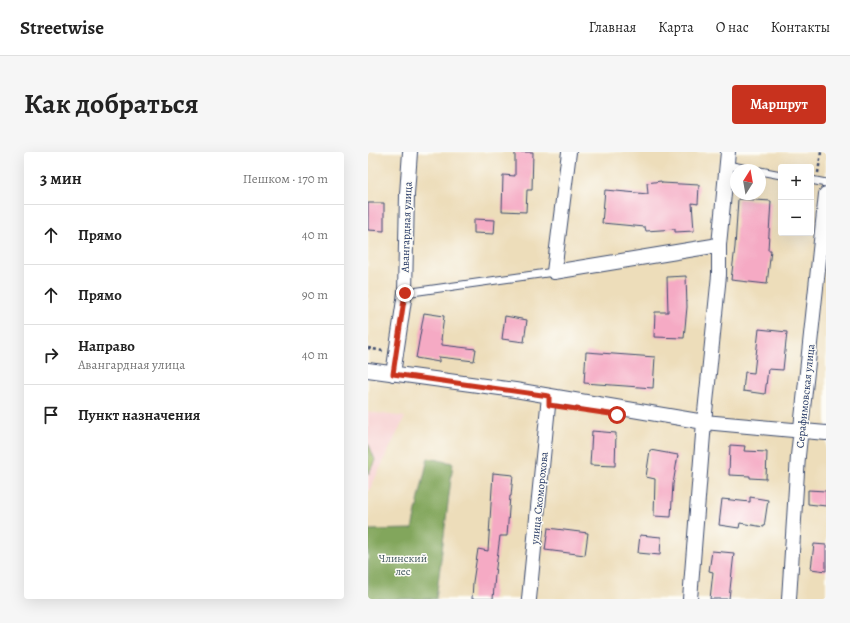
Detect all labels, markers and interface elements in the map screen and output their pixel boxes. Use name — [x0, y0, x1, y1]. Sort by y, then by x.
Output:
text: Streetwise — [20, 15, 104, 41]
text: Главная — [589, 18, 636, 37]
text: Карта — [658, 18, 694, 37]
text: О нас — [716, 18, 749, 37]
text: Контакты — [771, 18, 830, 37]
text: Как добраться — [24, 85, 199, 123]
button: Маршрут — [732, 85, 826, 124]
north arrow — [730, 164, 766, 200]
map controls — [778, 164, 814, 236]
button: + — [778, 164, 814, 200]
text: 3 мин — [40, 167, 82, 190]
text: Пешком · 170 m — [243, 170, 328, 187]
street label: Авангардная улица — [397, 180, 416, 274]
button: − — [778, 200, 814, 236]
icon: ahead — [40, 224, 62, 246]
text: Прямо — [78, 225, 122, 245]
text: 40 m — [302, 226, 328, 243]
icon: ahead — [40, 284, 62, 306]
route end — [396, 284, 414, 302]
text: Прямо — [78, 285, 122, 305]
text: 90 m — [302, 286, 328, 303]
text: Направо — [78, 336, 135, 356]
street label: Серафимовская улица — [793, 342, 819, 449]
icon: right — [40, 344, 62, 366]
text: 40 m — [302, 346, 328, 363]
text: Авангардная улица — [78, 356, 185, 373]
icon: arrive — [40, 404, 62, 426]
text: Пункт назначения — [78, 405, 200, 425]
route start — [608, 406, 626, 424]
street label: улица Скоморохова — [527, 450, 552, 546]
park label: Члинский лес — [379, 551, 427, 579]

